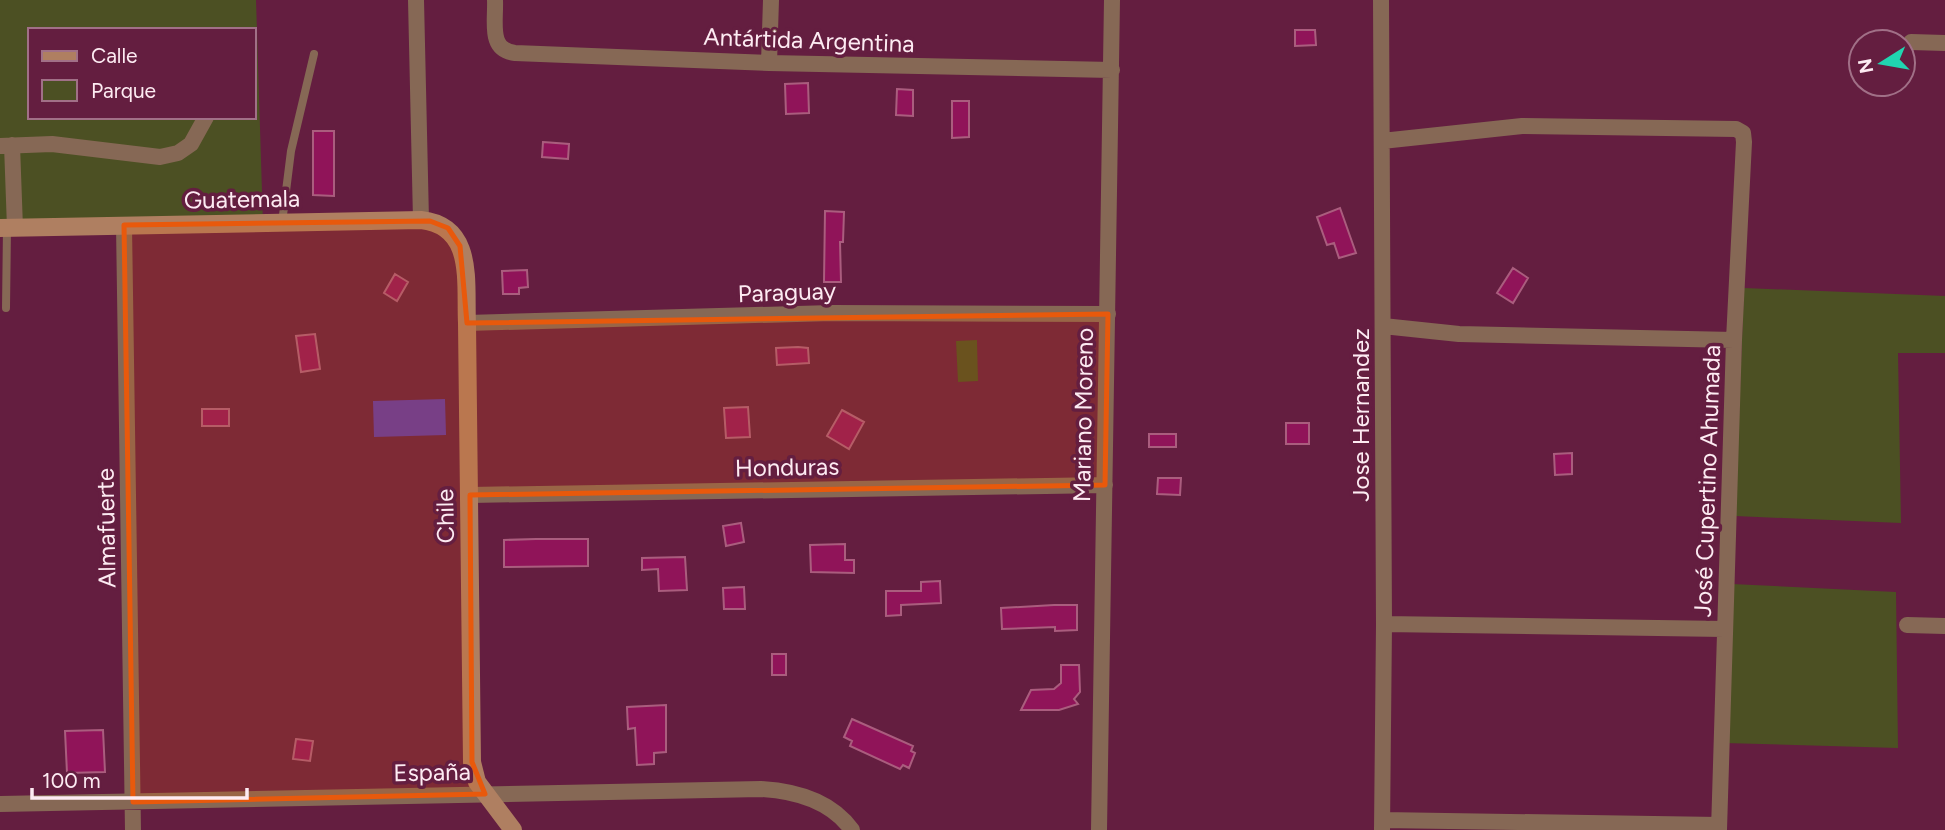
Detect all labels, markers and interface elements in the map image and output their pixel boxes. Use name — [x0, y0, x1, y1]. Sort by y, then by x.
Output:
street label: Antártida Argentina — [703, 22, 915, 58]
legend — [28, 28, 256, 119]
north arrow — [1847, 28, 1917, 98]
text: Calle — [91, 43, 138, 68]
text: N — [1853, 57, 1878, 76]
text: Parque — [91, 78, 156, 103]
street label: Guatemala — [184, 183, 300, 215]
street label: Paraguay — [737, 276, 837, 308]
street label: Mariano Moreno — [1067, 328, 1099, 502]
street label: Jose Hernandez — [1346, 328, 1375, 502]
street label: José Cupertino Ahumada — [1688, 344, 1726, 618]
street label: Honduras — [735, 452, 839, 482]
street label: Almafuerte — [90, 468, 122, 588]
street label: Chile — [430, 488, 460, 544]
scale bar — [32, 756, 247, 800]
street label: España — [393, 757, 471, 787]
text: 100 m — [42, 768, 101, 793]

